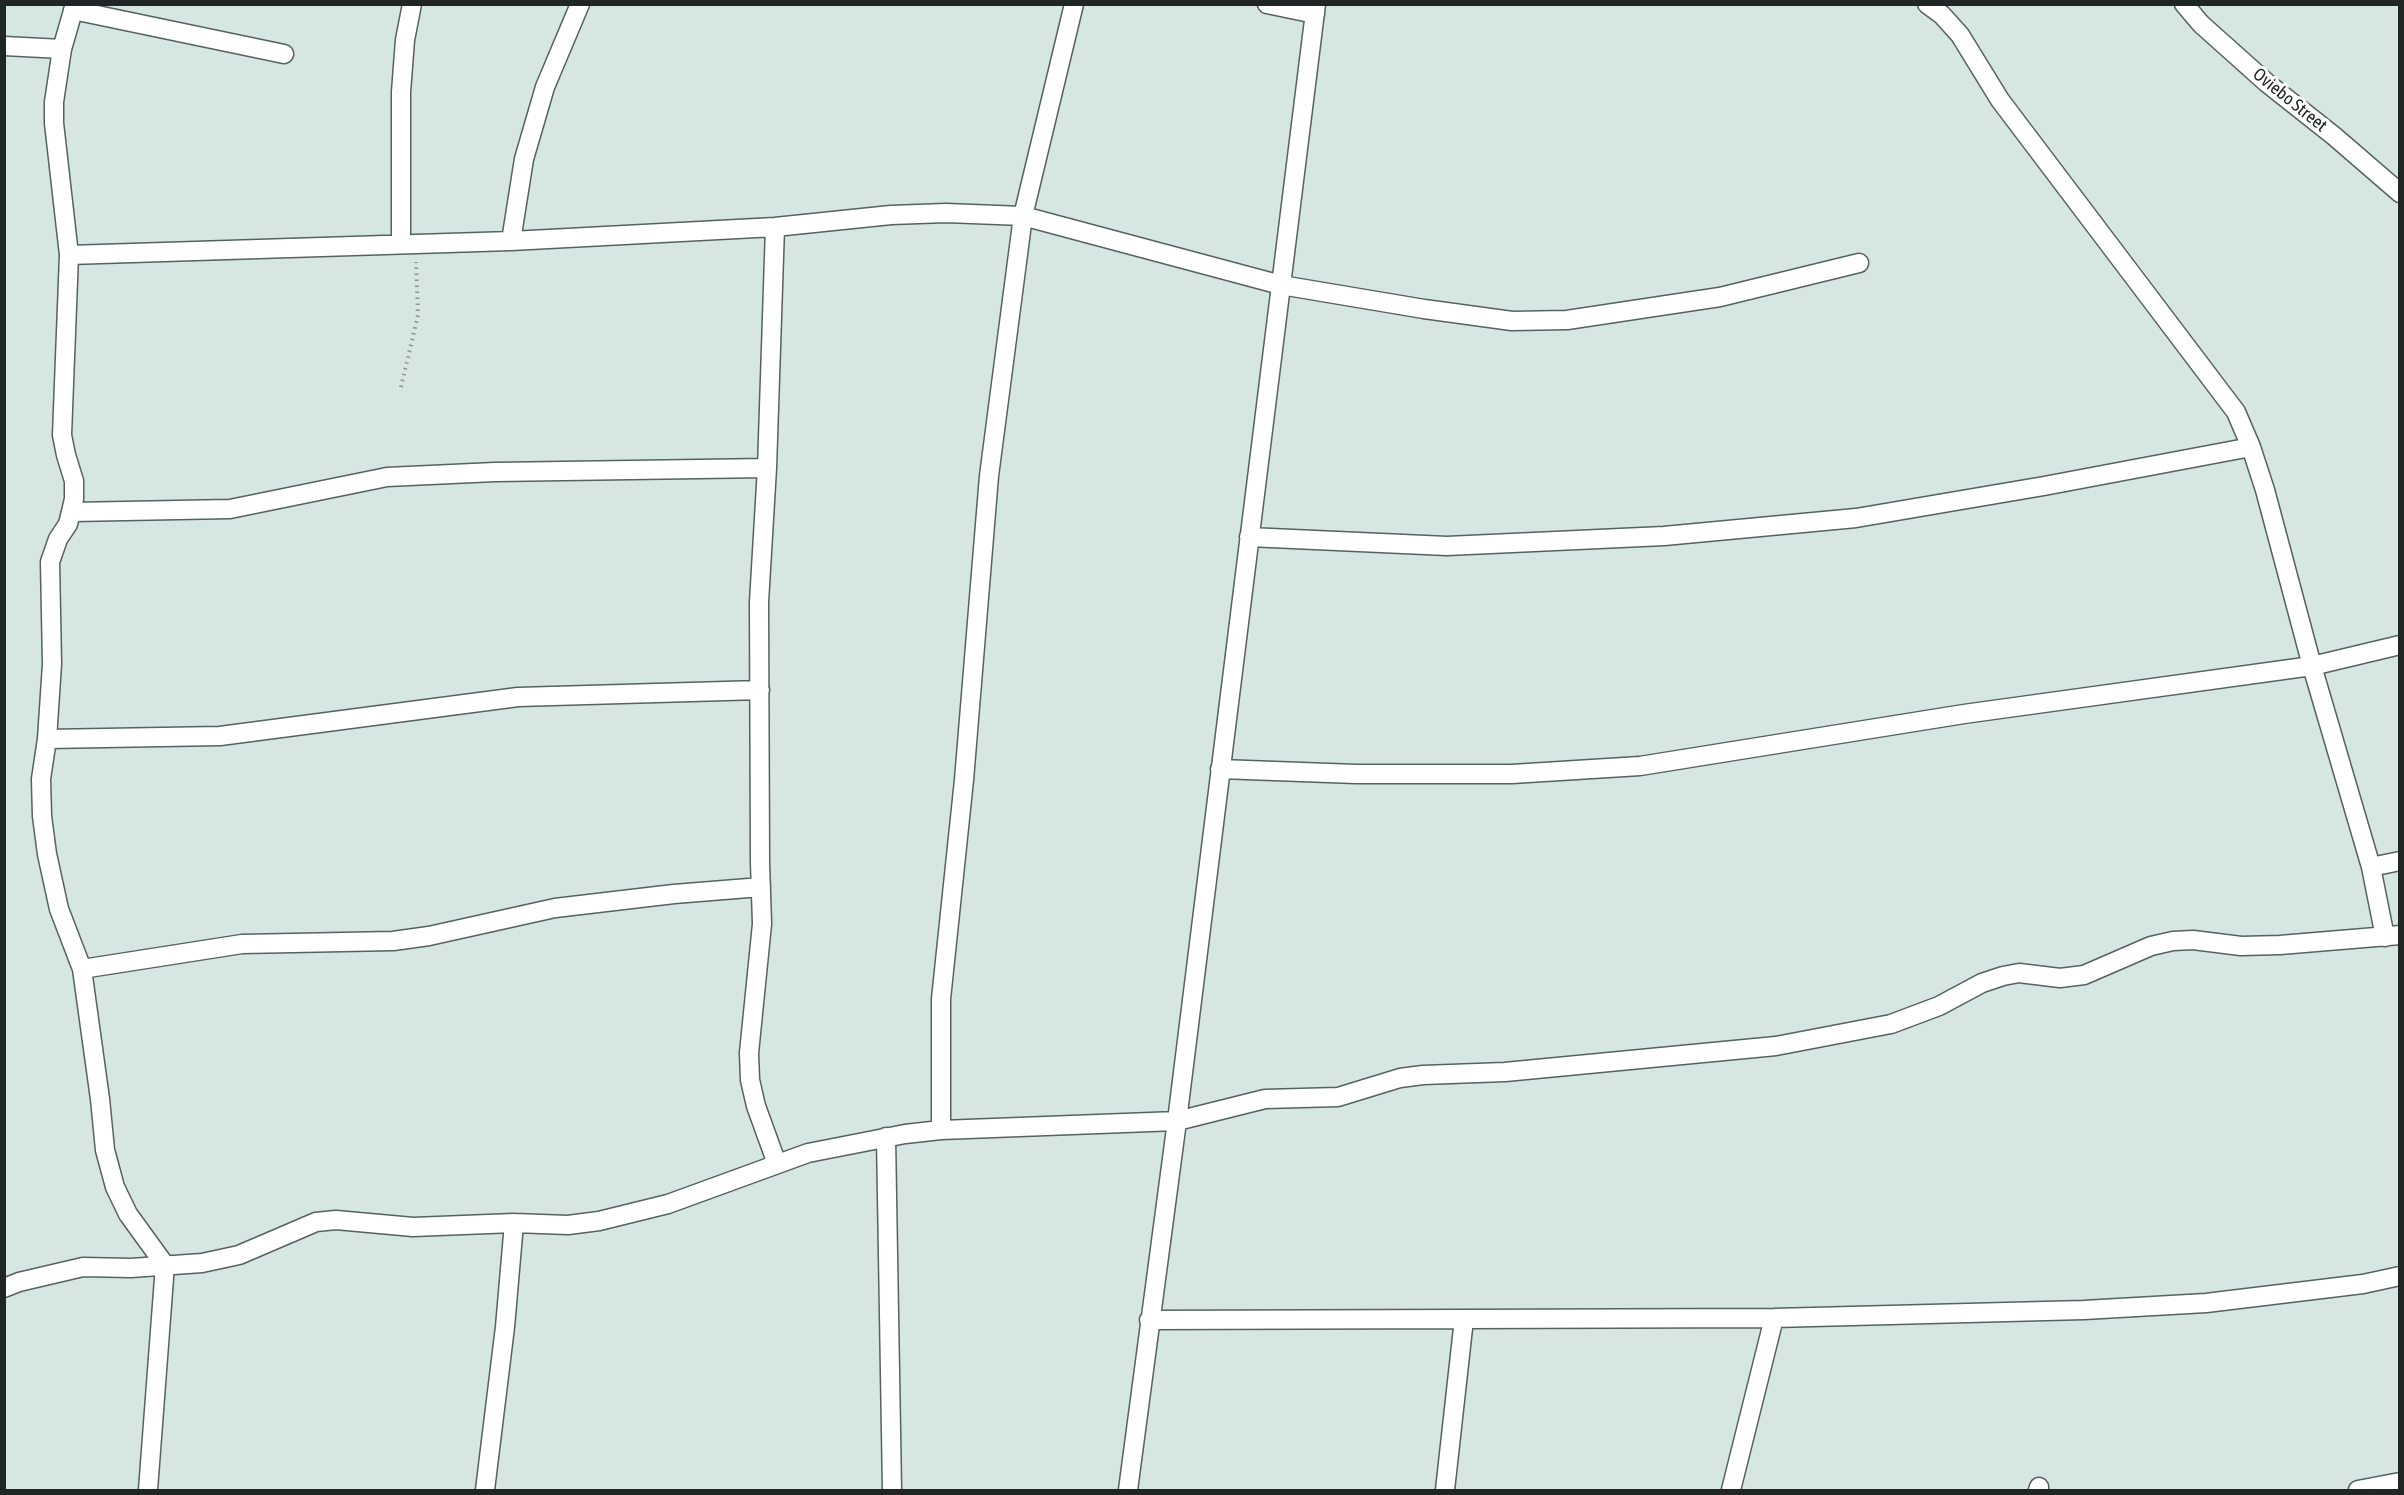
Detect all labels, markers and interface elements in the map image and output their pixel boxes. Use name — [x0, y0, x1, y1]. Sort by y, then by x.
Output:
street label: Oviebo Street — [2249, 64, 2331, 136]

